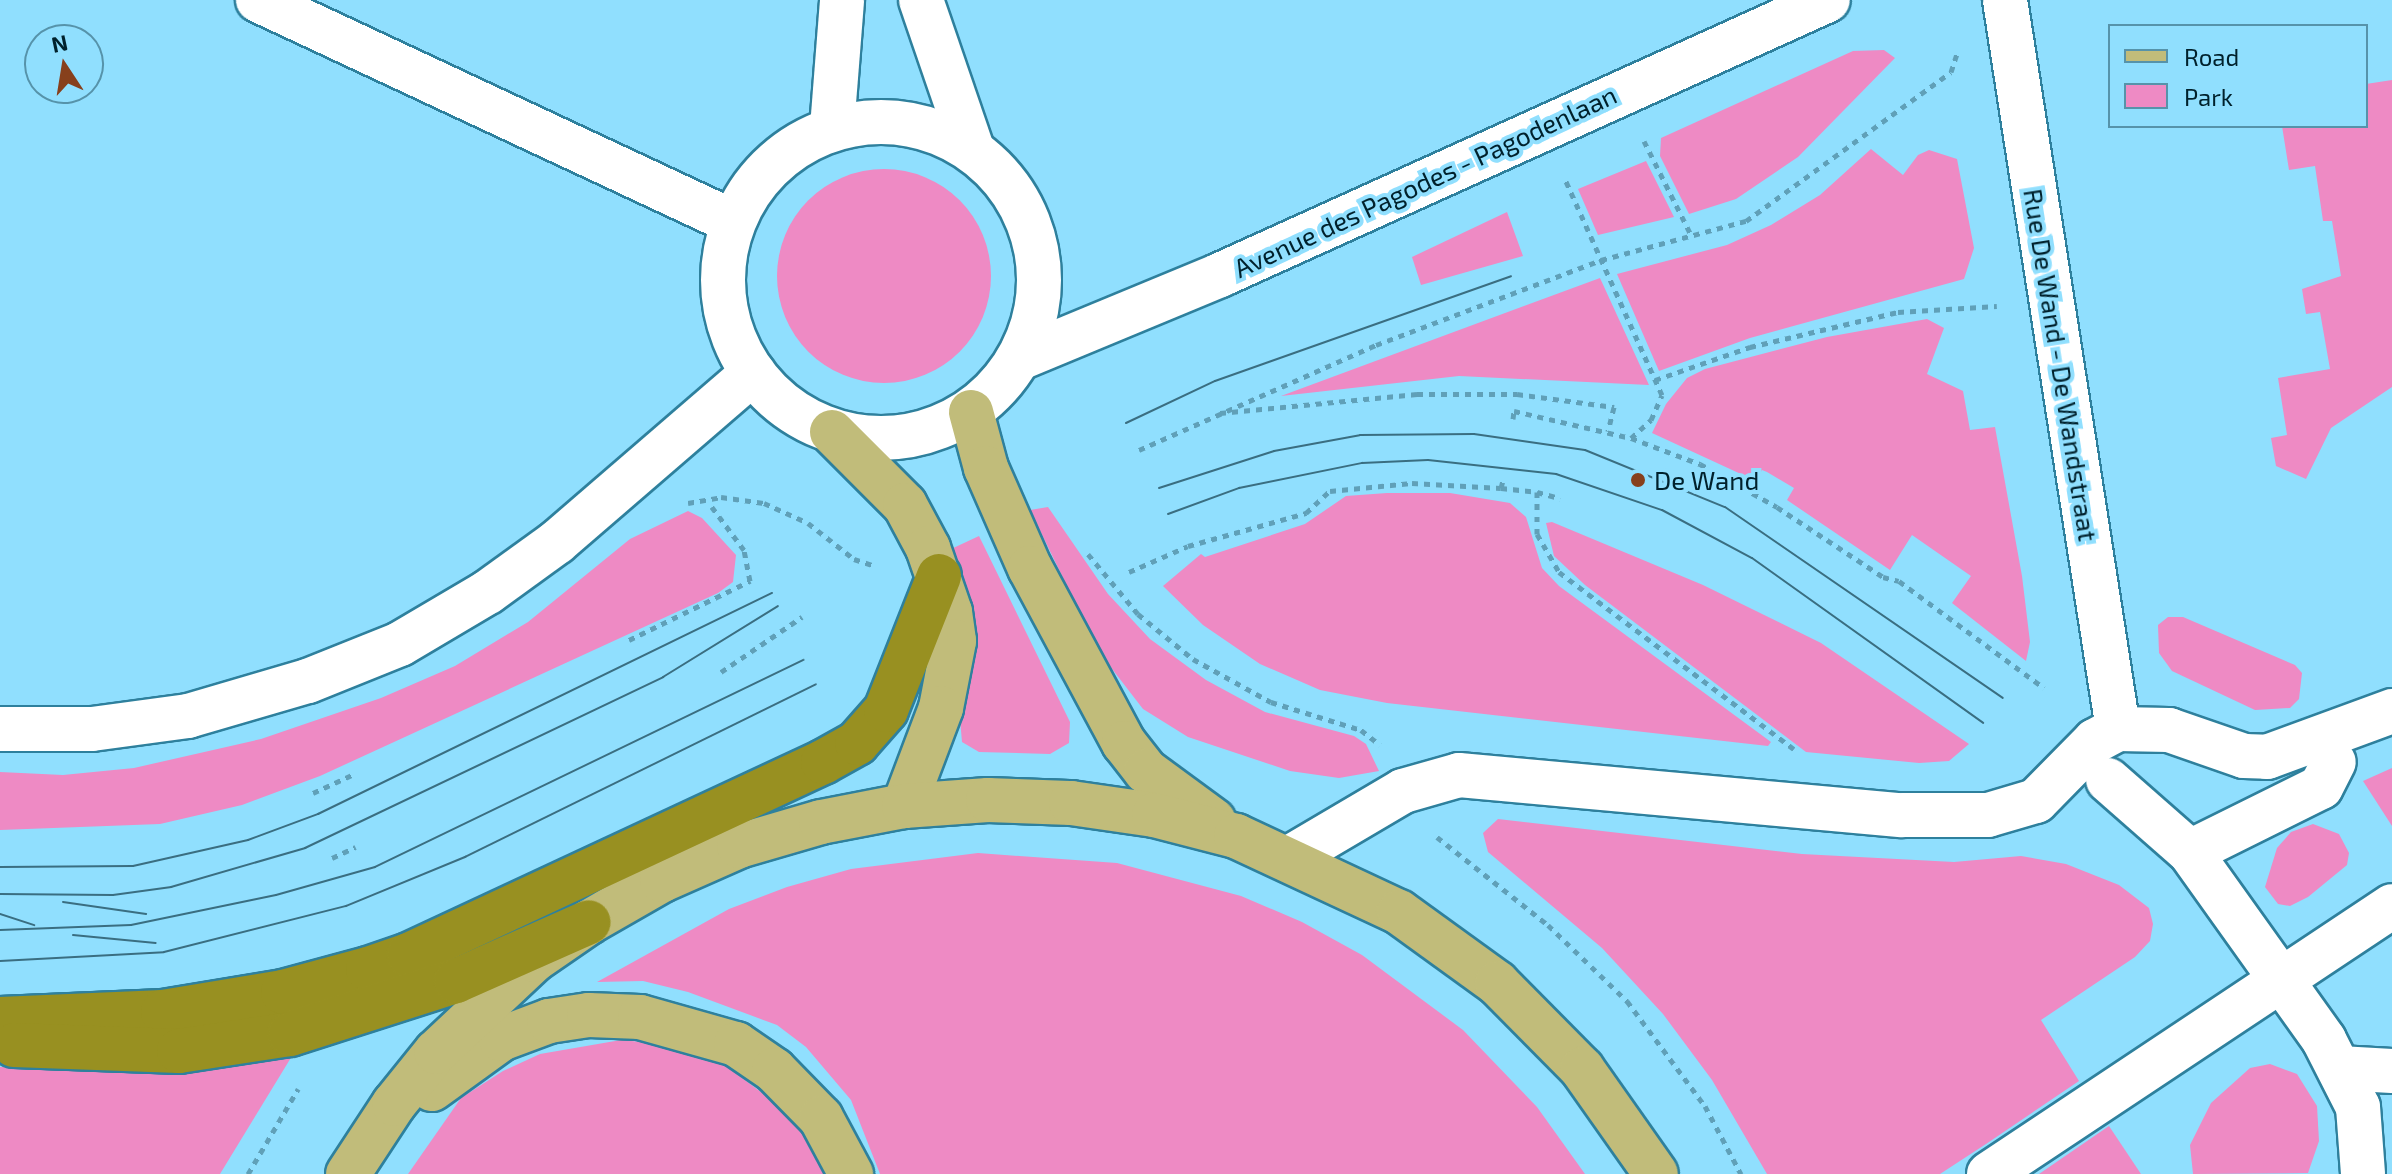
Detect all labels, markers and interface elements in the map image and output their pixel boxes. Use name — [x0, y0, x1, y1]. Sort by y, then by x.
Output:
north arrow — [24, 24, 104, 104]
legend — [2108, 24, 2368, 128]
text: N — [49, 28, 70, 57]
text: Road — [2184, 42, 2239, 71]
street label: Avenue des Pagodes - Pagodenlaan — [1229, 78, 1621, 284]
text: Park — [2184, 82, 2233, 111]
street label: Rue De Wand - De Wandstraat — [2018, 186, 2104, 544]
place label: De Wand — [1654, 464, 1760, 496]
marker: De Wand — [1629, 471, 1647, 489]

